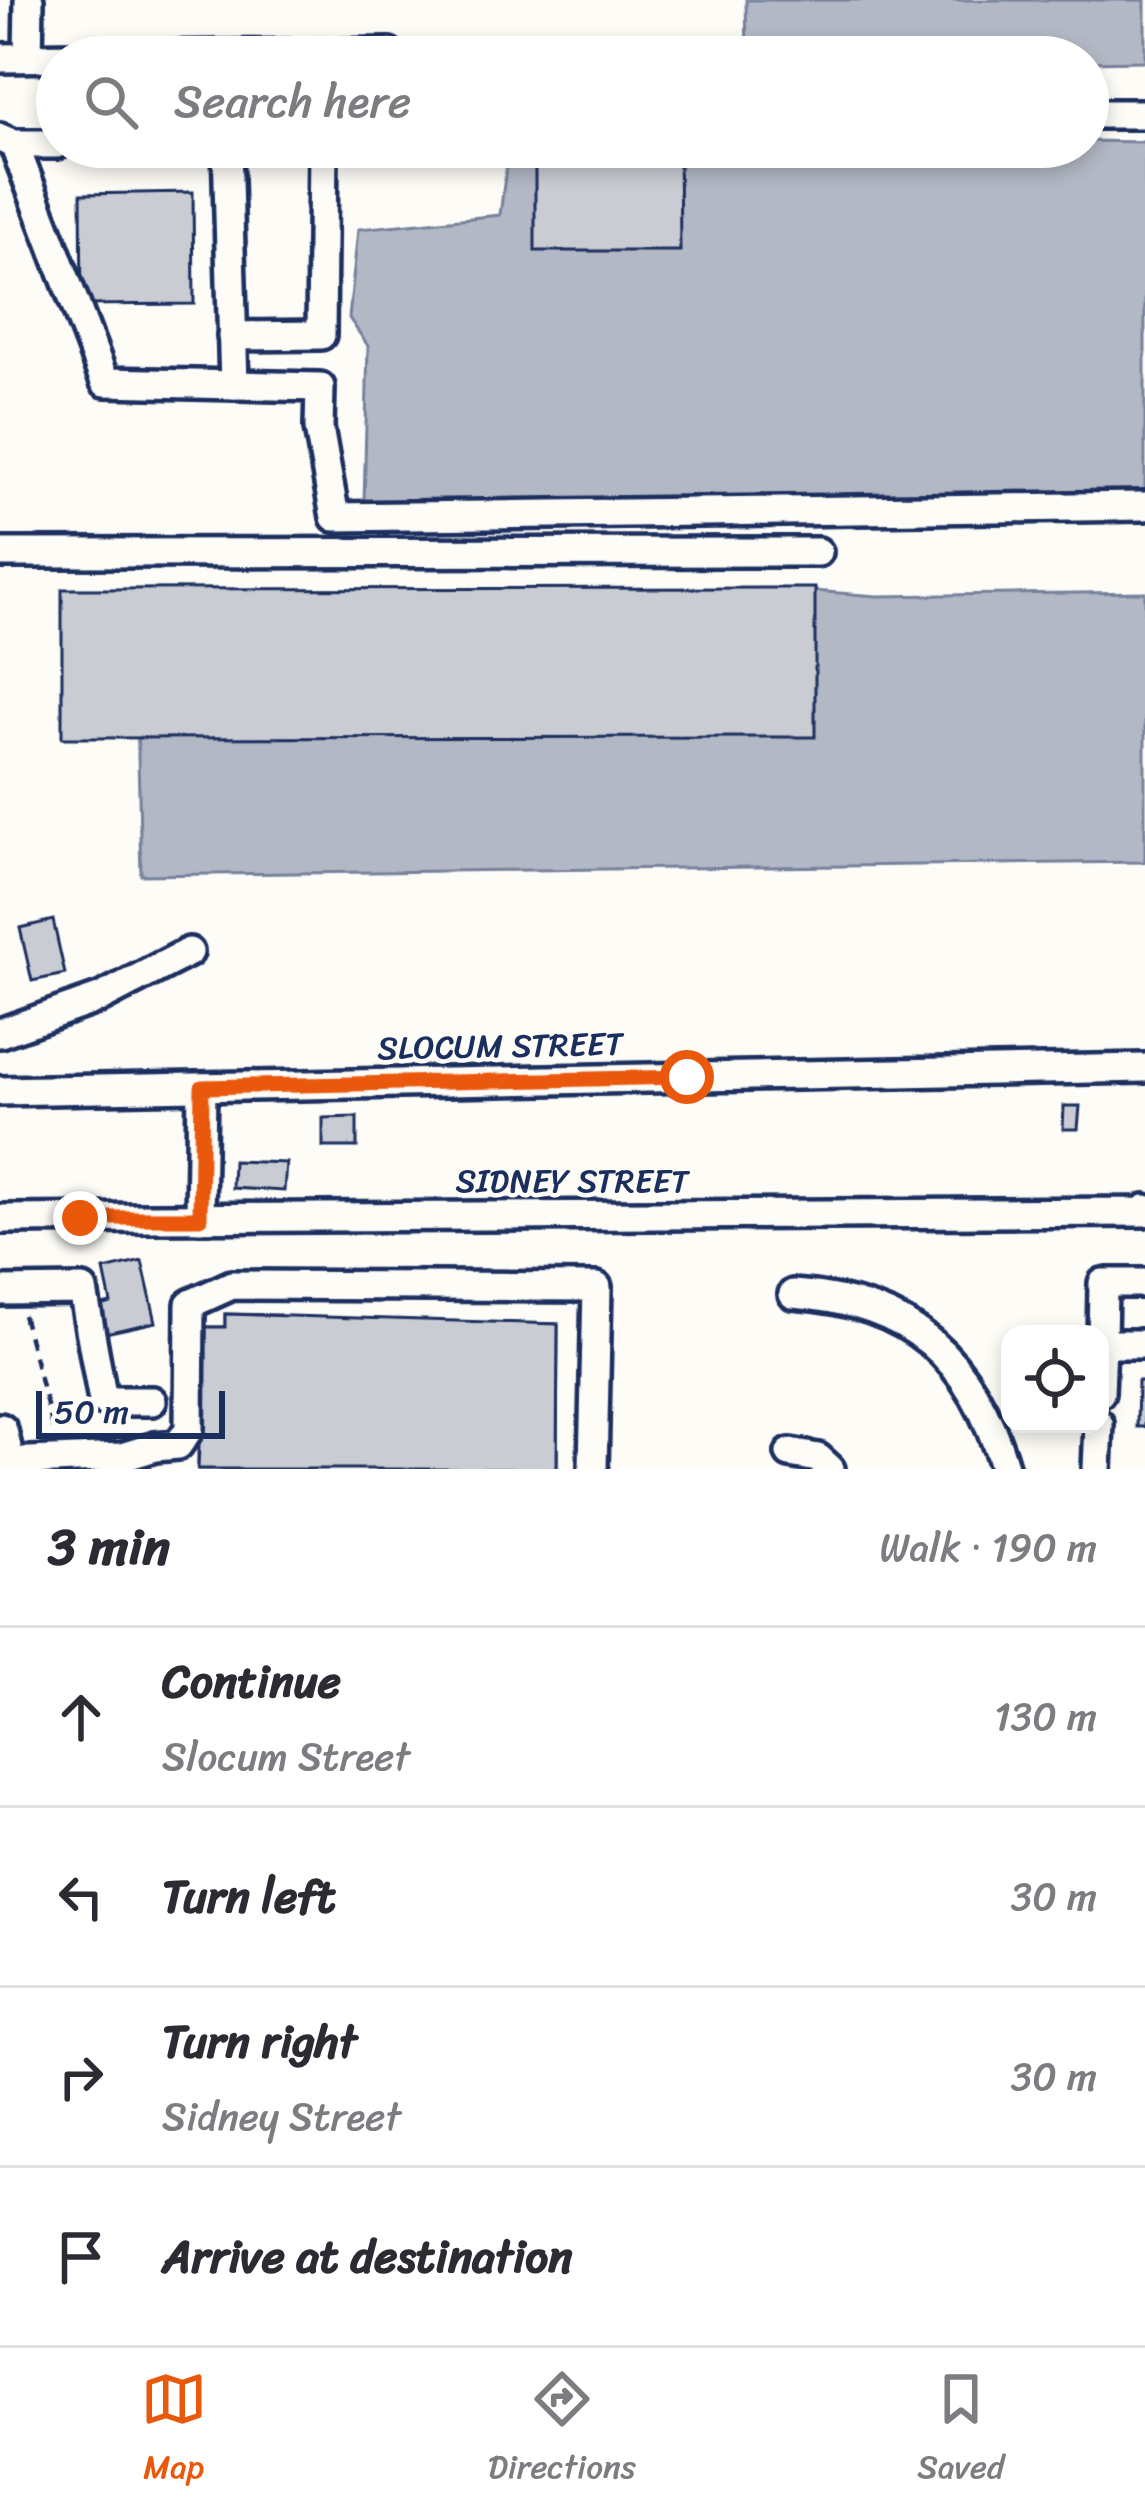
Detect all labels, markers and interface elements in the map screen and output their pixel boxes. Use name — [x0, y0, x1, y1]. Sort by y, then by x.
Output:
search box — [36, 36, 1109, 168]
text: Search here — [174, 62, 411, 142]
icon: search — [78, 69, 144, 135]
street label: SLOCUM STREET — [377, 1015, 626, 1077]
route start — [660, 1050, 714, 1104]
street label: SIDNEY STREET — [455, 1152, 691, 1210]
route end — [53, 1191, 107, 1245]
map controls — [1001, 1325, 1109, 1433]
button: locate — [1001, 1325, 1109, 1433]
text: 50 m — [54, 1383, 129, 1441]
scale bar — [36, 1385, 225, 1438]
text: 3 min — [48, 1502, 170, 1592]
text: Walk · 190 m — [879, 1513, 1097, 1582]
text: Continue — [162, 1642, 341, 1722]
text: 130 m — [994, 1682, 1097, 1751]
icon: ahead — [48, 1684, 114, 1750]
text: Slocum Street — [162, 1722, 410, 1791]
text: Turn left — [162, 1857, 335, 1937]
text: 30 m — [1011, 1862, 1097, 1931]
icon: left — [48, 1864, 114, 1930]
text: Turn right — [162, 2002, 357, 2082]
text: 30 m — [1011, 2042, 1097, 2111]
icon: right — [48, 2044, 114, 2110]
text: Sidney Street — [162, 2082, 401, 2151]
text: Arrive at destination — [162, 2217, 572, 2297]
icon: arrive — [48, 2224, 114, 2290]
tab: Map — [141, 2366, 207, 2496]
tab: Directions — [488, 2366, 636, 2496]
tab: Saved — [917, 2366, 1004, 2496]

